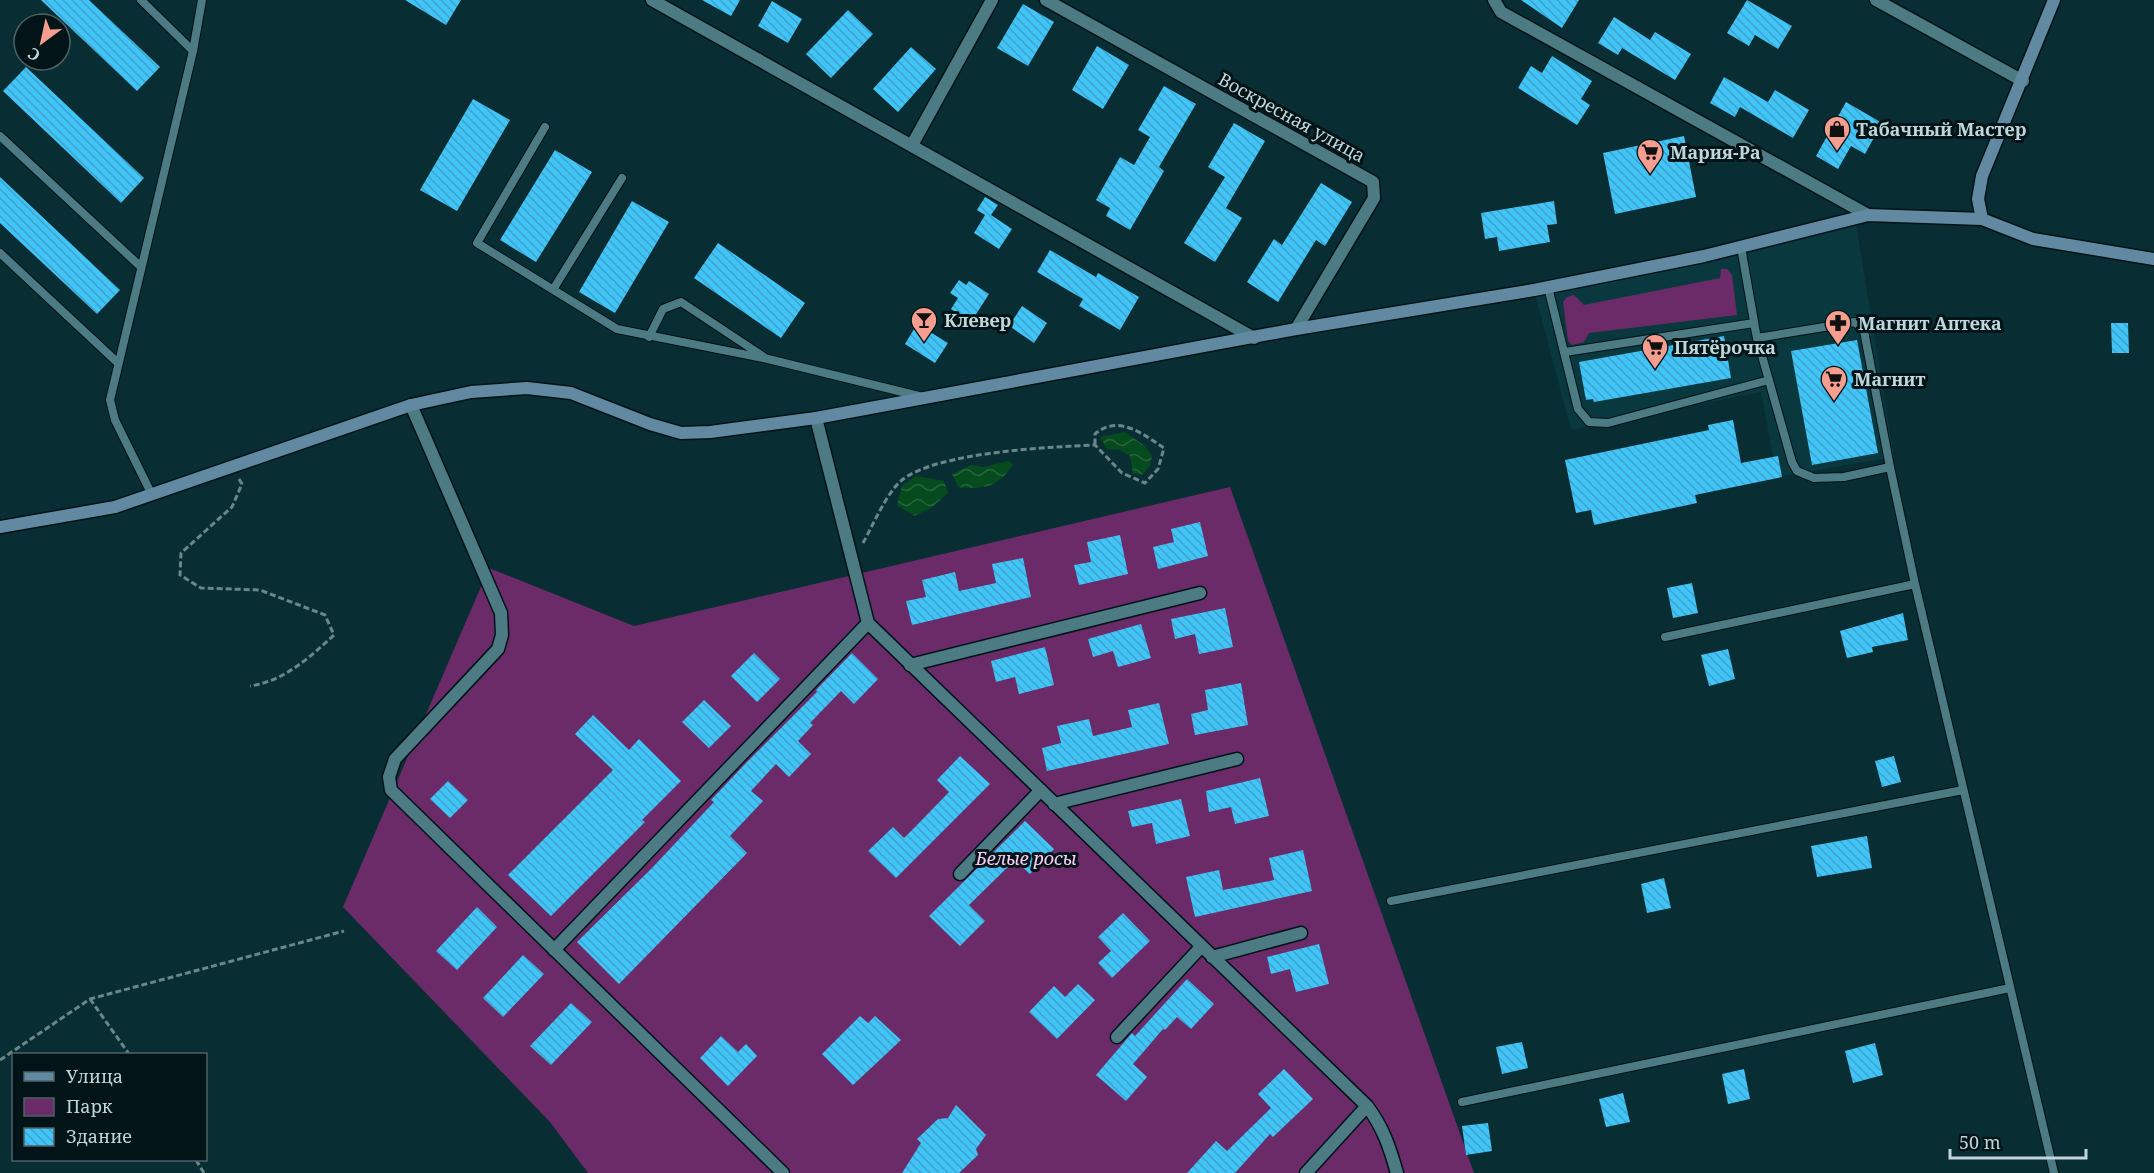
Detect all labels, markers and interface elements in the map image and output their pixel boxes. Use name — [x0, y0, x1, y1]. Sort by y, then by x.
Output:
north arrow — [12, 12, 72, 72]
text: С — [23, 42, 44, 67]
street label: Воскресная улица — [1214, 67, 1370, 167]
shop icon: Табачный Мастер — [1822, 114, 1852, 152]
place label: Табачный Мастер — [1856, 117, 2026, 141]
supermarket icon: Мария-Ра — [1635, 137, 1665, 175]
place label: Мария-Ра — [1670, 140, 1761, 164]
bar icon: Клевер — [909, 305, 939, 343]
place label: Клевер — [944, 308, 1011, 332]
pharmacy icon: Магнит Аптека — [1823, 308, 1853, 346]
place label: Магнит Аптека — [1858, 311, 2002, 335]
supermarket icon: Пятёрочка — [1640, 332, 1670, 370]
place label: Пятёрочка — [1674, 335, 1776, 359]
supermarket icon: Магнит — [1819, 364, 1849, 402]
place label: Магнит — [1854, 367, 1926, 391]
park label: Белые росы — [974, 846, 1077, 870]
legend — [12, 1053, 207, 1161]
text: Улица — [66, 1064, 123, 1088]
text: Парк — [66, 1094, 113, 1118]
scale bar — [1950, 1122, 2086, 1160]
text: Здание — [66, 1124, 132, 1148]
text: 50 m — [1959, 1130, 2001, 1154]

